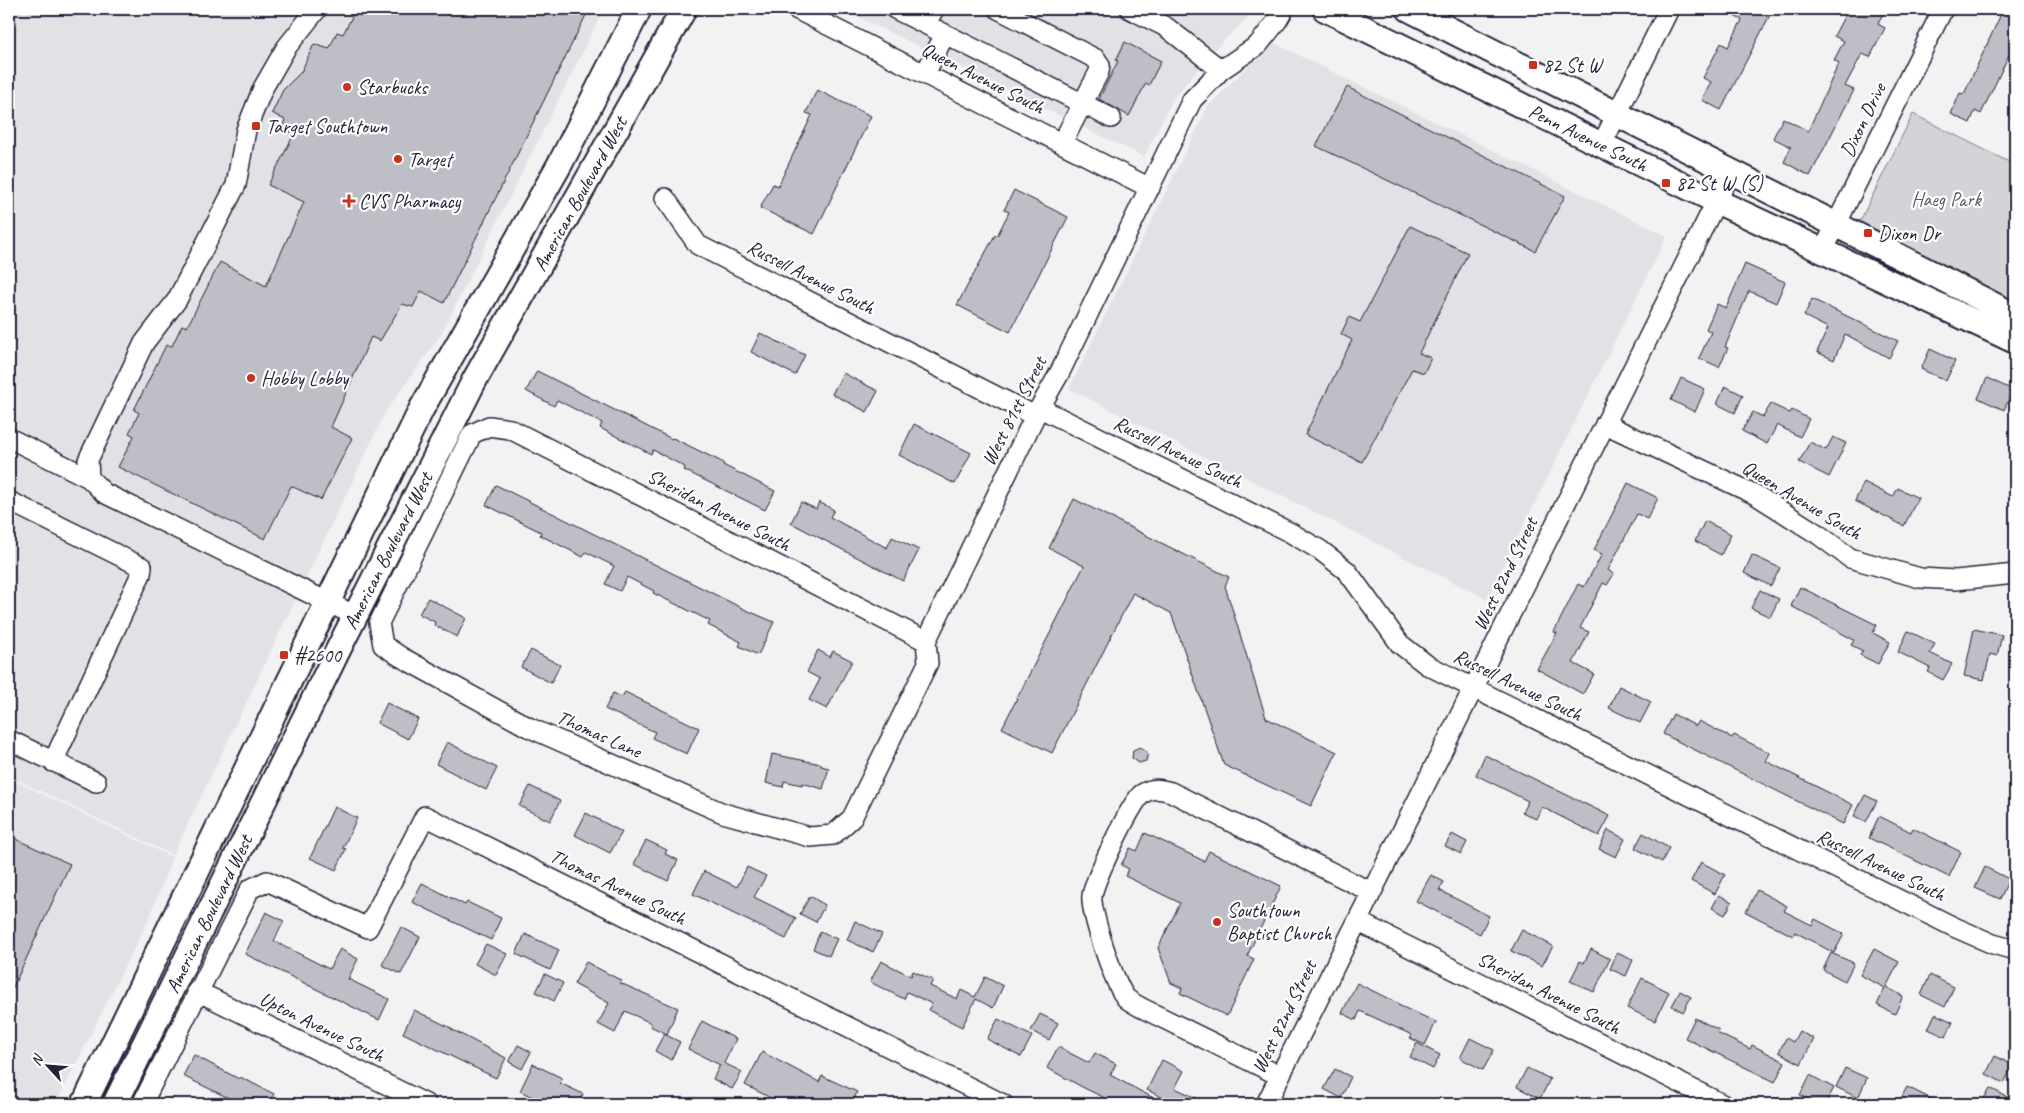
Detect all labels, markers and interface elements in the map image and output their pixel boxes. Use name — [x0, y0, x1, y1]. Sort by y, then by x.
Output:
street label: Queen Avenue South — [917, 36, 1050, 120]
place label: 82 St W — [1543, 53, 1604, 78]
marker: 82 St W — [1527, 59, 1539, 71]
place label: Starbucks — [357, 75, 429, 100]
street label: Dixon Drive — [1834, 78, 1892, 161]
marker: Starbucks — [341, 81, 353, 93]
street label: Penn Avenue South — [1525, 98, 1652, 178]
street label: American Boulevard West — [527, 110, 634, 276]
place label: Target Southtown — [266, 114, 388, 139]
marker: Target Southtown — [250, 120, 262, 132]
place label: Target — [408, 147, 455, 172]
marker: Target — [392, 153, 404, 165]
place label: 82 St W (S) — [1676, 171, 1764, 196]
marker: 82 St W (S) — [1660, 177, 1672, 189]
park label: Haeg Park — [1911, 187, 1982, 212]
place label: CVS Pharmacy — [359, 189, 462, 214]
marker: CVS Pharmacy — [343, 195, 355, 207]
place label: Dixon Dr — [1878, 221, 1942, 246]
marker: Dixon Dr — [1862, 227, 1874, 239]
street label: Russell Avenue South — [743, 234, 880, 320]
street label: West 81st Street — [976, 350, 1053, 470]
place label: Hobby Lobby — [261, 366, 350, 391]
marker: Hobby Lobby — [245, 372, 257, 384]
street label: Russell Avenue South — [1110, 410, 1247, 494]
street label: Queen Avenue South — [1738, 455, 1867, 546]
street label: Sheridan Avenue South — [643, 463, 796, 557]
street label: American Boulevard West — [338, 466, 439, 634]
street label: West 82nd Street — [1467, 511, 1544, 634]
place label: #2600 — [294, 643, 343, 668]
street label: Russell Avenue South — [1450, 643, 1587, 727]
marker: #2600 — [278, 649, 290, 661]
street label: Thomas Lane — [553, 704, 647, 764]
street label: Russell Avenue South — [1813, 823, 1950, 907]
street label: American Boulevard West — [160, 829, 259, 997]
street label: Thomas Avenue South — [546, 843, 691, 931]
place label: Southtown Baptist Church — [1227, 898, 1333, 946]
marker: Southtown Baptist Church — [1211, 916, 1223, 928]
street label: Sheridan Avenue South — [1473, 946, 1626, 1040]
street label: West 82nd Street — [1246, 954, 1323, 1077]
street label: Upton Avenue South — [256, 986, 389, 1068]
north arrow — [22, 1040, 72, 1090]
text: N — [27, 1051, 47, 1068]

